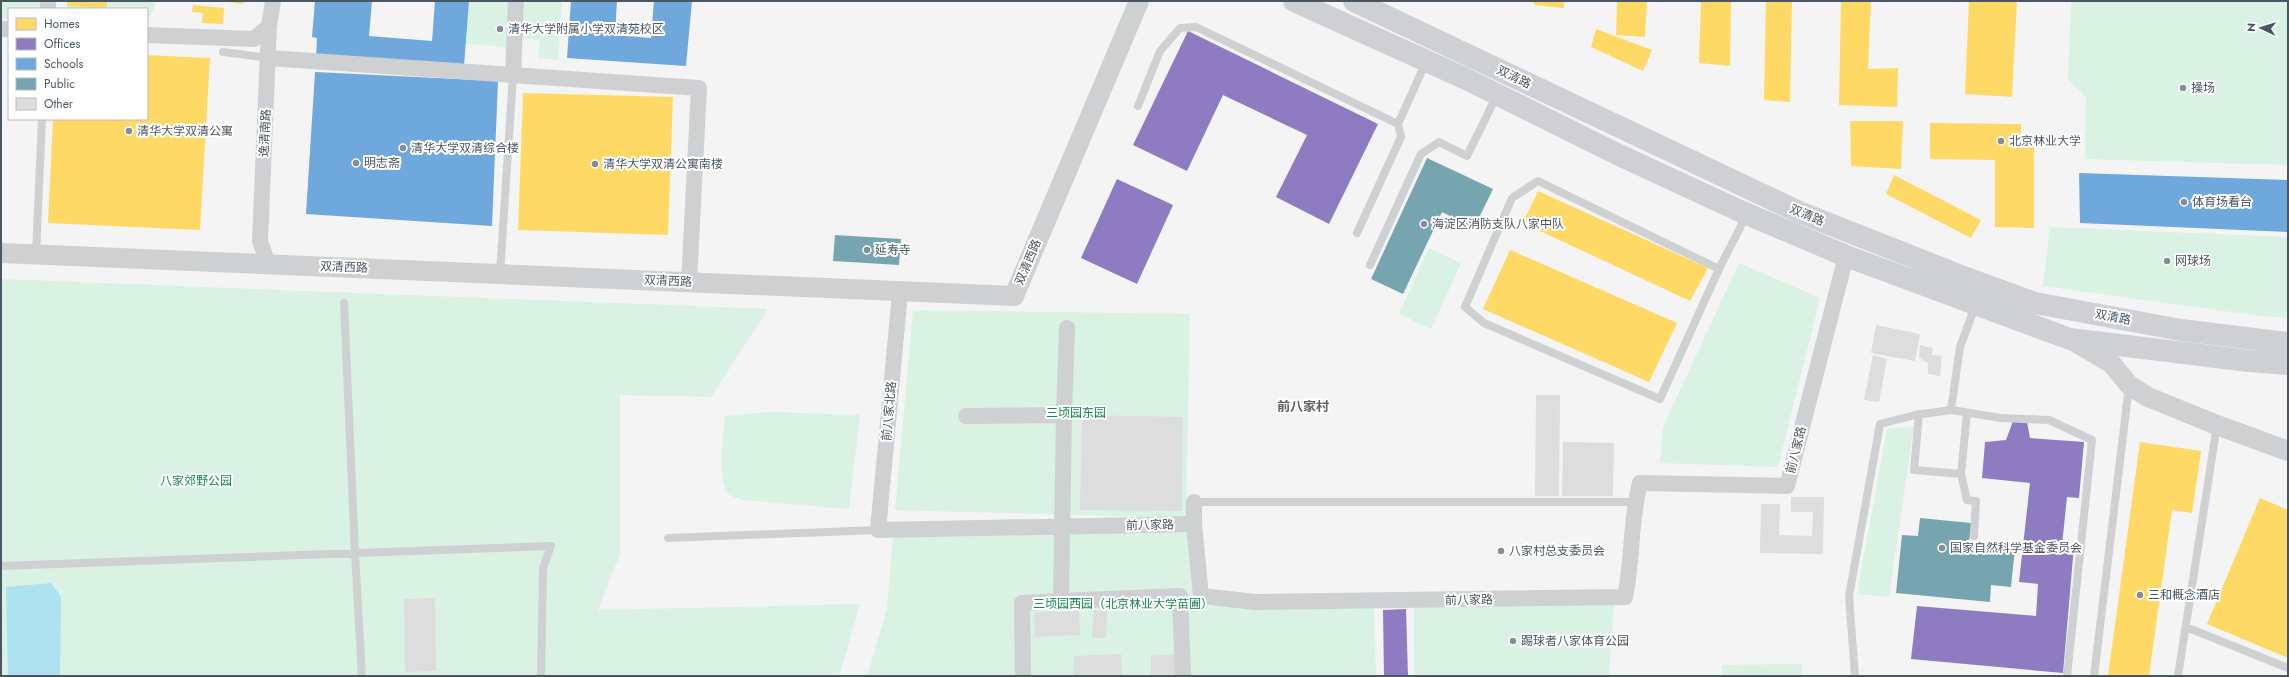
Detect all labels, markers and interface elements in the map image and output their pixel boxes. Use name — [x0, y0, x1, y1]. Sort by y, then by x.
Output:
legend — [8, 8, 148, 120]
north arrow — [2241, 8, 2281, 48]
text: Homes — [44, 15, 80, 33]
place label: 清华大学附属小学双清苑校区 — [508, 20, 664, 38]
text: N — [2243, 22, 2259, 32]
marker: 清华大学附属小学双清苑校区 — [495, 24, 505, 34]
text: Offices — [44, 35, 80, 53]
text: Schools — [44, 55, 83, 73]
street label: 双清路 — [1494, 61, 1534, 93]
text: Public — [44, 75, 75, 93]
place label: 操场 — [2191, 79, 2215, 97]
marker: 操场 — [2178, 83, 2188, 93]
text: Other — [44, 95, 74, 113]
street label: 逸清南路 — [255, 109, 275, 157]
place label: 清华大学双清公寓 — [137, 122, 233, 140]
marker: 清华大学双清公寓 — [124, 126, 134, 136]
place label: 北京林业大学 — [2009, 132, 2081, 150]
marker: 北京林业大学 — [1996, 136, 2006, 146]
place label: 清华大学双清综合楼 — [411, 139, 519, 157]
marker: 清华大学双清综合楼 — [398, 143, 408, 153]
place label: 明志斋 — [364, 154, 400, 172]
place label: 清华大学双清公寓南楼 — [603, 155, 723, 173]
marker: 明志斋 — [351, 158, 361, 168]
marker: 清华大学双清公寓南楼 — [590, 159, 600, 169]
place label: 体育场看台 — [2192, 193, 2252, 211]
marker: 体育场看台 — [2179, 197, 2189, 207]
street label: 双清路 — [1787, 200, 1827, 230]
place label: 海淀区消防支队八家中队 — [1432, 215, 1564, 233]
marker: 海淀区消防支队八家中队 — [1419, 219, 1429, 229]
street label: 双清西路 — [1010, 236, 1046, 288]
place label: 延寿寺 — [875, 241, 911, 259]
marker: 延寿寺 — [862, 245, 872, 255]
place label: 网球场 — [2175, 252, 2211, 270]
marker: 网球场 — [2162, 256, 2172, 266]
street label: 双清西路 — [320, 257, 368, 277]
street label: 双清西路 — [644, 271, 692, 291]
street label: 双清路 — [2094, 305, 2132, 329]
street label: 前八家北路 — [877, 380, 901, 442]
district label: 前八家村 — [1277, 397, 1329, 416]
park label: 三顷园东园 — [1046, 404, 1106, 422]
street label: 前八家路 — [1781, 425, 1811, 475]
park label: 八家郊野公园 — [160, 472, 232, 490]
street label: 前八家路 — [1126, 516, 1174, 534]
place label: 国家自然科学基金委员会 — [1950, 539, 2082, 557]
place label: 八家村总支委员会 — [1509, 542, 1605, 560]
marker: 国家自然科学基金委员会 — [1937, 543, 1947, 553]
marker: 八家村总支委员会 — [1496, 546, 1506, 556]
place label: 三和概念酒店 — [2148, 586, 2220, 604]
marker: 三和概念酒店 — [2135, 590, 2145, 600]
street label: 前八家路 — [1445, 591, 1493, 609]
park label: 三顷园西园（北京林业大学苗圃） — [1033, 595, 1213, 613]
place label: 踢球者八家体育公园 — [1521, 632, 1629, 650]
marker: 踢球者八家体育公园 — [1508, 636, 1518, 646]

